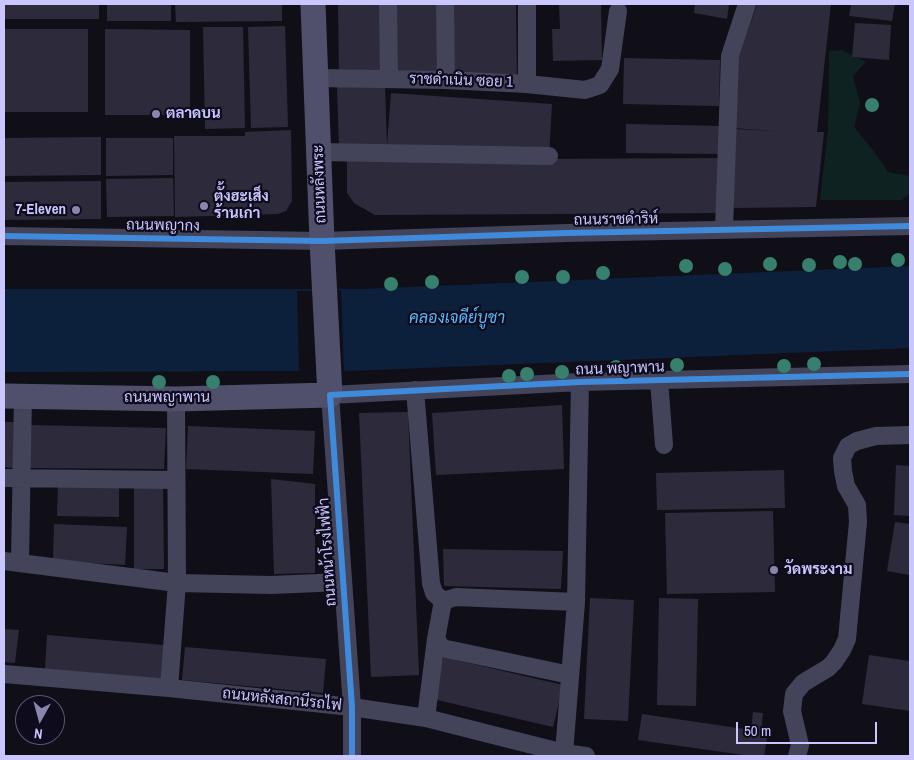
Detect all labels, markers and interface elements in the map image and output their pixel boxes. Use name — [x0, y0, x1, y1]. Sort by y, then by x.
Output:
street label: ราชดำเนิน ซอย 1 — [409, 70, 513, 92]
place label: ตลาดบน — [166, 105, 221, 123]
marker: ตลาดบน — [150, 108, 162, 120]
street label: ถนนหลังพระ — [310, 144, 330, 224]
place label: ตั้งฮะเส็ง ร้านเก่า — [214, 188, 269, 223]
marker: ตั้งฮะเส็ง ร้านเก่า — [198, 200, 210, 212]
place label: 7-Eleven — [15, 201, 66, 219]
marker: 7-Eleven — [70, 204, 82, 216]
street label: ถนนราชดำริห์ — [574, 210, 658, 230]
street label: ถนนพญากง — [126, 216, 200, 236]
water label: คลองเจดีย์บูชา — [409, 309, 505, 329]
street label: ถนน พญาพาน — [575, 358, 665, 380]
street label: ถนนพญาพาน — [124, 389, 210, 407]
street label: ถนนหน้าโรงไฟฟ้า — [315, 497, 341, 607]
place label: วัดพระงาม — [784, 561, 852, 579]
marker: วัดพระงาม — [768, 564, 780, 576]
street label: ถนนหลังสถานีรถไฟ — [222, 685, 342, 715]
north arrow — [15, 695, 65, 745]
scale bar — [739, 712, 880, 744]
text: 50 m — [744, 720, 771, 741]
text: N — [33, 724, 44, 743]

